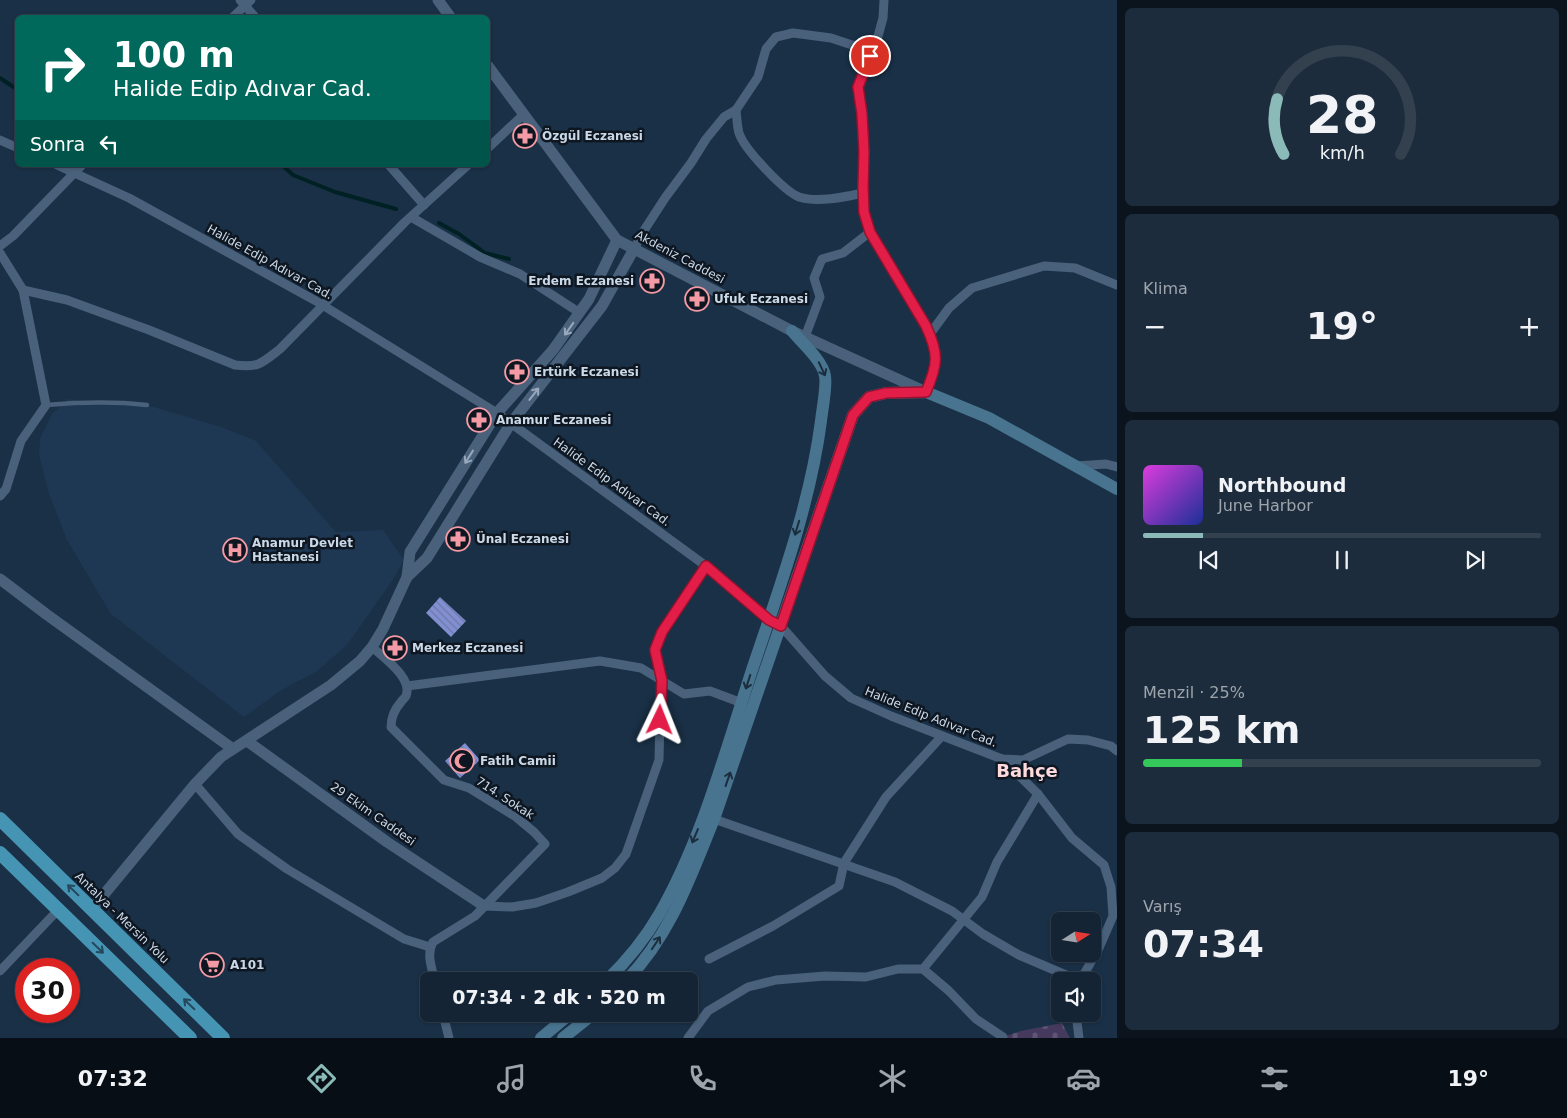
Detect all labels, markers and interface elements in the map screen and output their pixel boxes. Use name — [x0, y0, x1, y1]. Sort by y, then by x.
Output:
icon: right — [30, 35, 95, 100]
text: 100 m — [113, 35, 235, 75]
pin — [849, 35, 891, 77]
icon: arrive — [856, 42, 884, 70]
text: Halide Edip Adıvar Cad. — [113, 76, 372, 101]
text: 28 — [1306, 85, 1378, 145]
pharmacy icon: Özgül Eczanesi — [512, 123, 538, 149]
place label: Özgül Eczanesi — [542, 128, 643, 143]
icon: left — [95, 130, 123, 158]
text: Sonra — [30, 133, 85, 155]
text: km/h — [1319, 142, 1365, 163]
street label: Halide Edip Adıvar Cad. — [205, 222, 335, 302]
street label: Akdeniz Caddesi — [633, 228, 727, 286]
pharmacy icon: Erdem Eczanesi — [639, 268, 665, 294]
place label: Erdem Eczanesi — [528, 274, 634, 288]
text: Klima — [1143, 279, 1188, 298]
pharmacy icon: Ufuk Eczanesi — [684, 286, 710, 312]
place label: Ufuk Eczanesi — [714, 292, 808, 306]
text: 19° — [1306, 304, 1378, 348]
text: − — [1143, 310, 1166, 343]
text: + — [1518, 310, 1541, 343]
one-way arrow — [563, 322, 574, 335]
pharmacy icon: Ertürk Eczanesi — [504, 359, 530, 385]
one-way arrow — [817, 361, 827, 376]
place label: Ertürk Eczanesi — [534, 365, 639, 379]
one-way arrow — [529, 387, 539, 401]
pharmacy icon: Anamur Eczanesi — [466, 407, 492, 433]
place label: Anamur Eczanesi — [496, 413, 611, 427]
street label: Halide Edip Adıvar Cad. — [551, 435, 673, 529]
one-way arrow — [464, 449, 474, 463]
text: Northbound — [1218, 474, 1346, 496]
text: June Harbor — [1218, 496, 1313, 515]
one-way arrow — [792, 519, 802, 535]
pharmacy icon: Ünal Eczanesi — [445, 526, 471, 552]
place label: Ünal Eczanesi — [476, 531, 569, 546]
place label: Anamur Devlet Hastanesi — [252, 536, 353, 564]
hospital icon: Anamur Devlet Hastanesi — [222, 537, 248, 563]
icon: previous — [1195, 546, 1223, 574]
icon: pause — [1328, 546, 1356, 574]
icon: next — [1461, 546, 1489, 574]
pharmacy icon: Merkez Eczanesi — [382, 635, 408, 661]
place label: Merkez Eczanesi — [412, 641, 523, 655]
one-way arrow — [743, 674, 752, 690]
text: Menzil · 25% — [1143, 683, 1245, 702]
street label: Halide Edip Adıvar Cad. — [863, 684, 999, 750]
position arrow — [633, 693, 685, 745]
text: 125 km — [1143, 708, 1300, 752]
mosque icon: Fatih Camii — [449, 748, 475, 774]
place label: Fatih Camii — [480, 754, 556, 768]
district label: Bahçe — [996, 760, 1058, 781]
one-way arrow — [724, 771, 733, 787]
street label: 714. Sokak — [473, 774, 537, 822]
street label: 29 Ekim Caddesi — [328, 779, 418, 849]
one-way arrow — [690, 828, 699, 843]
street label: Antalya - Mersin Yolu — [72, 869, 172, 967]
one-way arrow — [66, 884, 79, 896]
text: Varış — [1143, 897, 1182, 916]
north arrow — [1051, 912, 1101, 962]
map controls — [1051, 912, 1101, 1022]
text: 07:34 — [1143, 922, 1264, 966]
one-way arrow — [651, 936, 662, 950]
one-way arrow — [91, 942, 104, 954]
supermarket icon: A101 — [199, 952, 225, 978]
speed limit sign: 30 — [15, 958, 80, 1023]
place label: A101 — [230, 958, 264, 972]
button: sound — [1051, 972, 1101, 1022]
text: 07:34 · 2 dk · 520 m — [452, 986, 666, 1008]
one-way arrow — [182, 998, 195, 1010]
icon: directions — [304, 1061, 339, 1096]
icon: music — [494, 1061, 529, 1096]
icon: phone — [685, 1061, 720, 1096]
icon: climate — [875, 1061, 910, 1096]
icon: car — [1066, 1061, 1101, 1096]
icon: filters — [1257, 1061, 1292, 1096]
text: 07:32 — [78, 1066, 148, 1091]
text: 19° — [1447, 1066, 1489, 1091]

